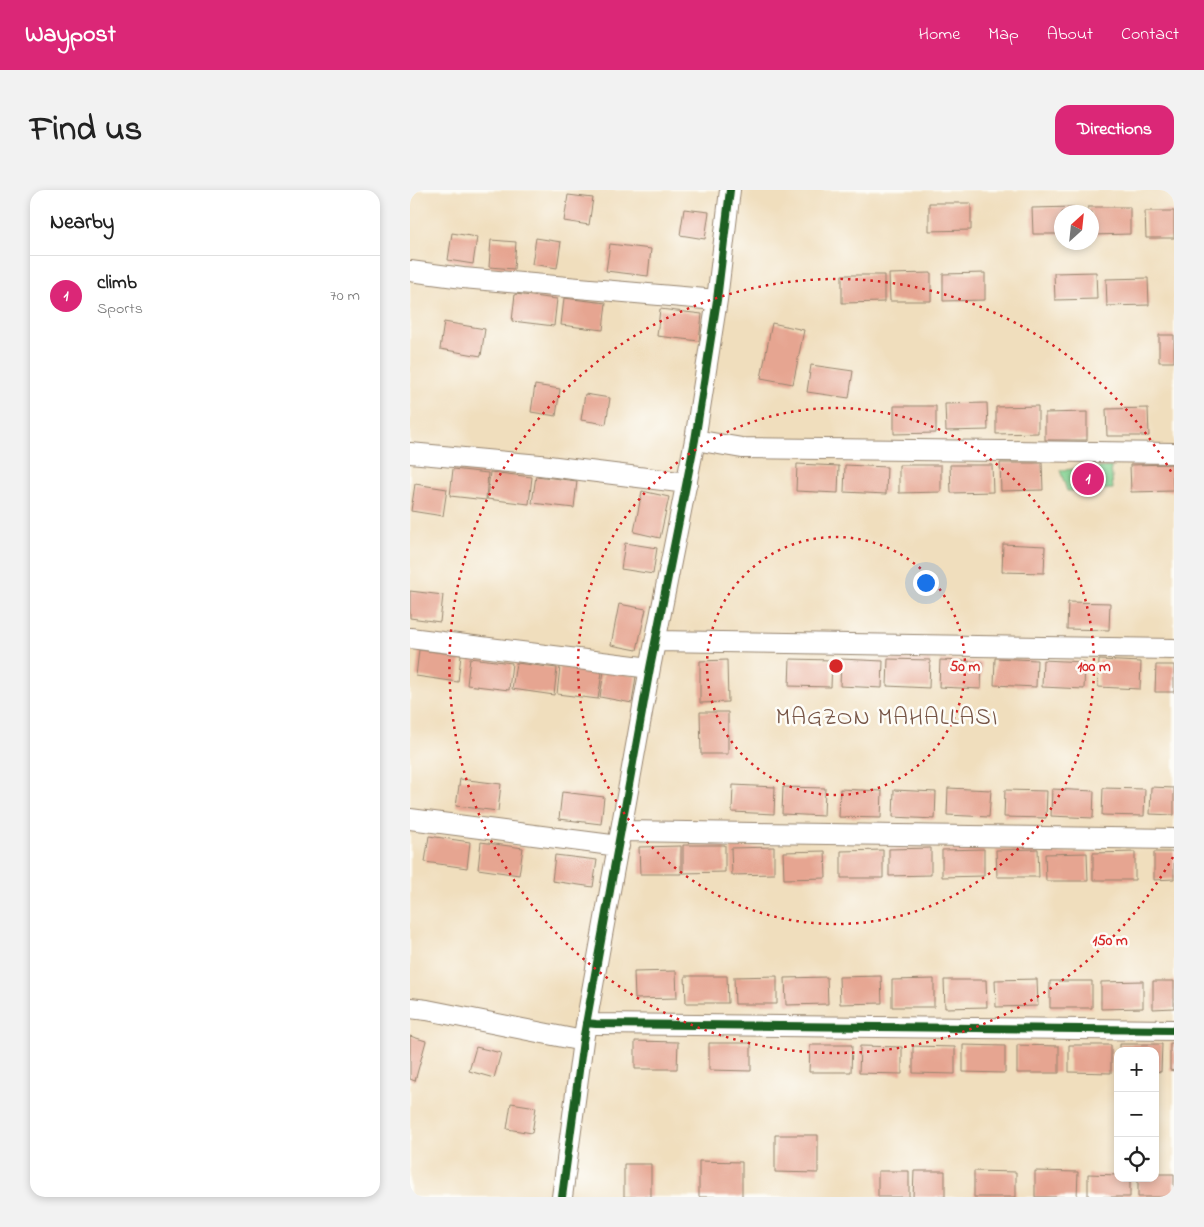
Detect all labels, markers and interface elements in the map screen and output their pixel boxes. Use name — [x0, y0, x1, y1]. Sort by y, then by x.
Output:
text: Waypost — [25, 18, 116, 53]
text: Home — [919, 22, 960, 48]
text: Map — [988, 22, 1019, 48]
text: About — [1047, 22, 1093, 48]
text: Contact — [1121, 22, 1179, 48]
text: Find us — [30, 105, 142, 156]
button: Directions — [1055, 105, 1174, 155]
north arrow — [1054, 205, 1099, 250]
text: Nearby — [50, 208, 114, 238]
text: climb — [97, 270, 137, 297]
text: 1 — [63, 284, 69, 308]
text: 70 m — [330, 284, 360, 308]
text: Sports — [97, 297, 143, 321]
pin: 1 — [1072, 460, 1104, 498]
your location — [913, 570, 939, 596]
text: 50 m — [950, 656, 981, 678]
text: 100 m — [1077, 656, 1111, 678]
centre of rings — [827, 657, 845, 675]
district label: MAGZON MAHALLASI — [776, 701, 998, 736]
text: 150 m — [1092, 930, 1128, 952]
map controls — [1114, 1047, 1159, 1182]
button: + — [1114, 1047, 1159, 1092]
button: − — [1114, 1092, 1159, 1137]
button: locate — [1114, 1137, 1159, 1182]

